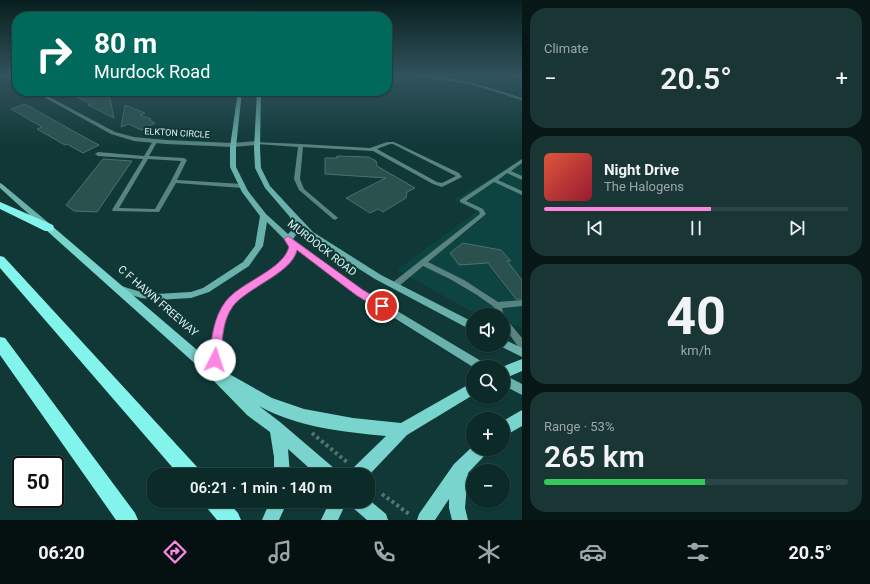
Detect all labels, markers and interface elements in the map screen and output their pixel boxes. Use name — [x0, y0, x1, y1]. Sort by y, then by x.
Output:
text: 80 m — [94, 27, 157, 60]
icon: right — [28, 28, 80, 80]
text: Climate — [544, 41, 588, 56]
text: Murdock Road — [94, 61, 210, 82]
text: 20.5° — [660, 61, 732, 96]
text: − — [544, 66, 557, 91]
text: + — [836, 66, 848, 91]
street label: ELKTON CIRCLE — [144, 126, 210, 140]
text: Night Drive — [604, 161, 679, 179]
text: The Halogens — [604, 179, 684, 194]
street label: MURDOCK ROAD — [285, 217, 359, 279]
icon: previous — [584, 217, 606, 239]
icon: pause — [685, 217, 707, 239]
icon: next — [786, 217, 808, 239]
street label: C F HAWN FREEWAY — [115, 263, 201, 340]
text: 40 — [666, 286, 726, 347]
pin — [365, 289, 399, 323]
icon: arrive — [371, 295, 393, 317]
map controls — [466, 308, 510, 508]
button: sound — [466, 308, 510, 352]
position arrow — [194, 339, 236, 381]
text: km/h — [681, 343, 711, 358]
button: search — [466, 360, 510, 404]
button: + — [466, 412, 510, 456]
text: Range · 53% — [544, 419, 614, 434]
text: 265 km — [544, 439, 645, 474]
speed limit sign: 50 — [12, 456, 64, 508]
button: − — [466, 464, 510, 508]
text: 06:21 · 1 min · 140 m — [190, 479, 332, 497]
icon: directions — [161, 538, 189, 566]
icon: music — [266, 538, 294, 566]
icon: phone — [370, 538, 398, 566]
icon: climate — [475, 538, 503, 566]
icon: car — [579, 538, 607, 566]
icon: filters — [684, 538, 712, 566]
text: 06:20 — [38, 542, 85, 563]
text: 20.5° — [788, 542, 832, 563]

